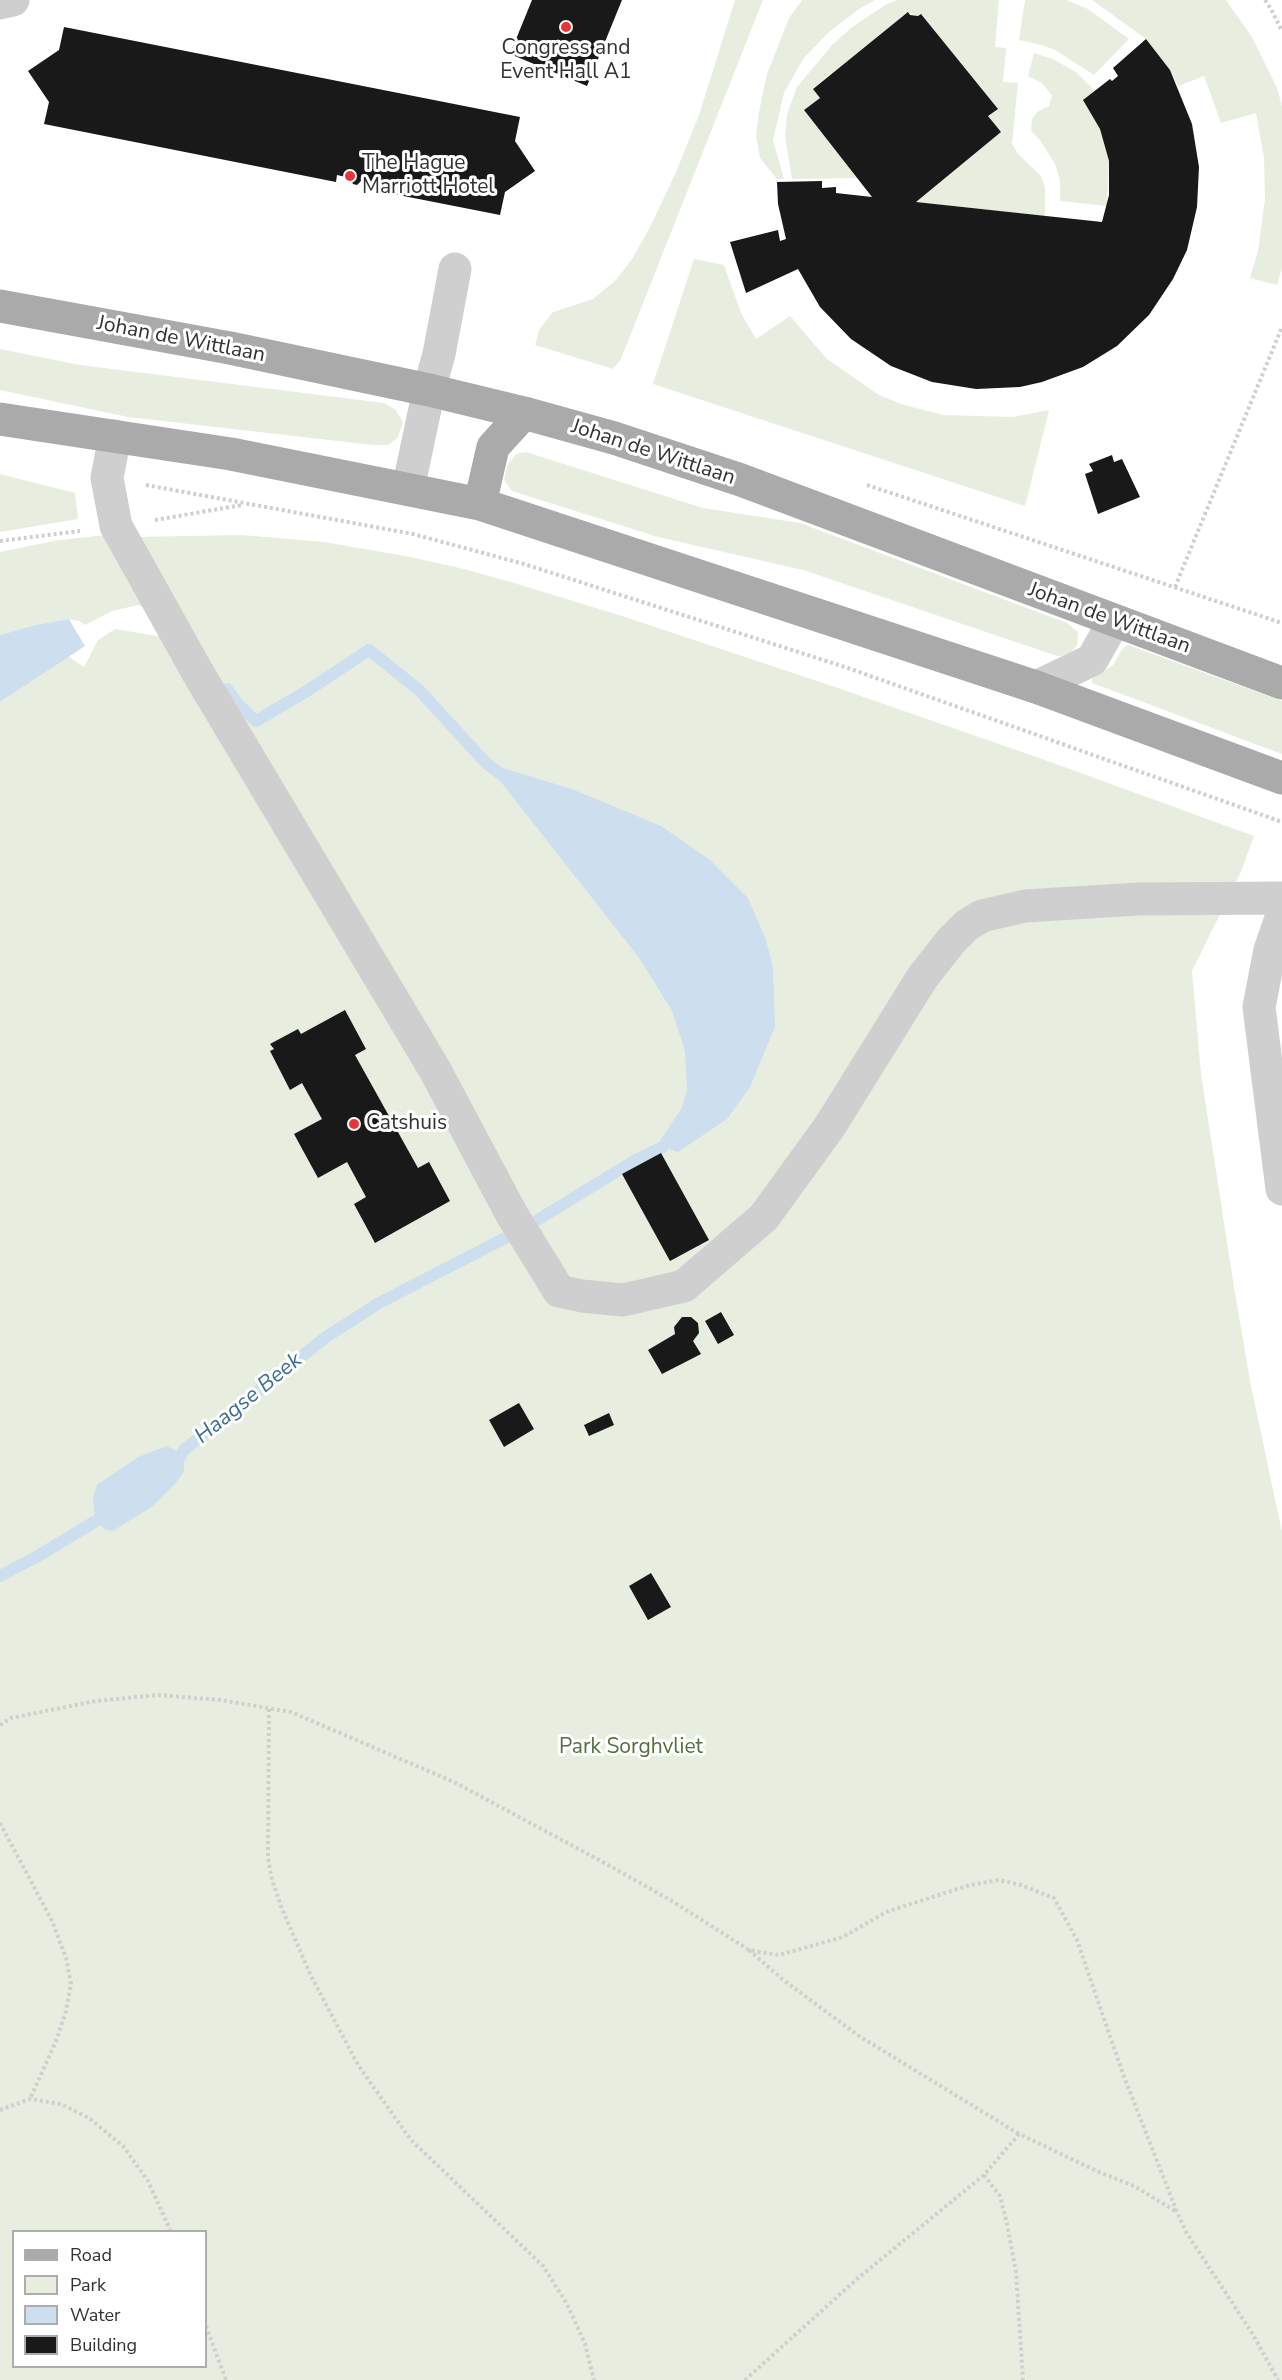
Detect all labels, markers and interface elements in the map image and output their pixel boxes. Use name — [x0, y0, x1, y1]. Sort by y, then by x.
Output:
marker: Congress and Event Hall A1 — [559, 20, 573, 34]
place label: Congress and Event Hall A1 — [500, 36, 632, 86]
place label: The Hague Marriott Hotel — [362, 151, 495, 201]
marker: The Hague Marriott Hotel — [343, 169, 357, 183]
street label: Johan de Wittlaan — [95, 311, 267, 369]
street label: Johan de Wittlaan — [568, 415, 738, 491]
street label: Johan de Wittlaan — [1025, 578, 1193, 660]
place label: Catshuis — [366, 1111, 447, 1137]
marker: Catshuis — [347, 1117, 361, 1131]
water label: Haagse Beek — [190, 1348, 308, 1450]
park label: Park Sorghvliet — [559, 1735, 703, 1761]
legend — [12, 2230, 207, 2368]
text: Road — [70, 2243, 112, 2267]
text: Park — [70, 2273, 106, 2297]
text: Water — [70, 2303, 121, 2327]
text: Building — [70, 2333, 137, 2357]

